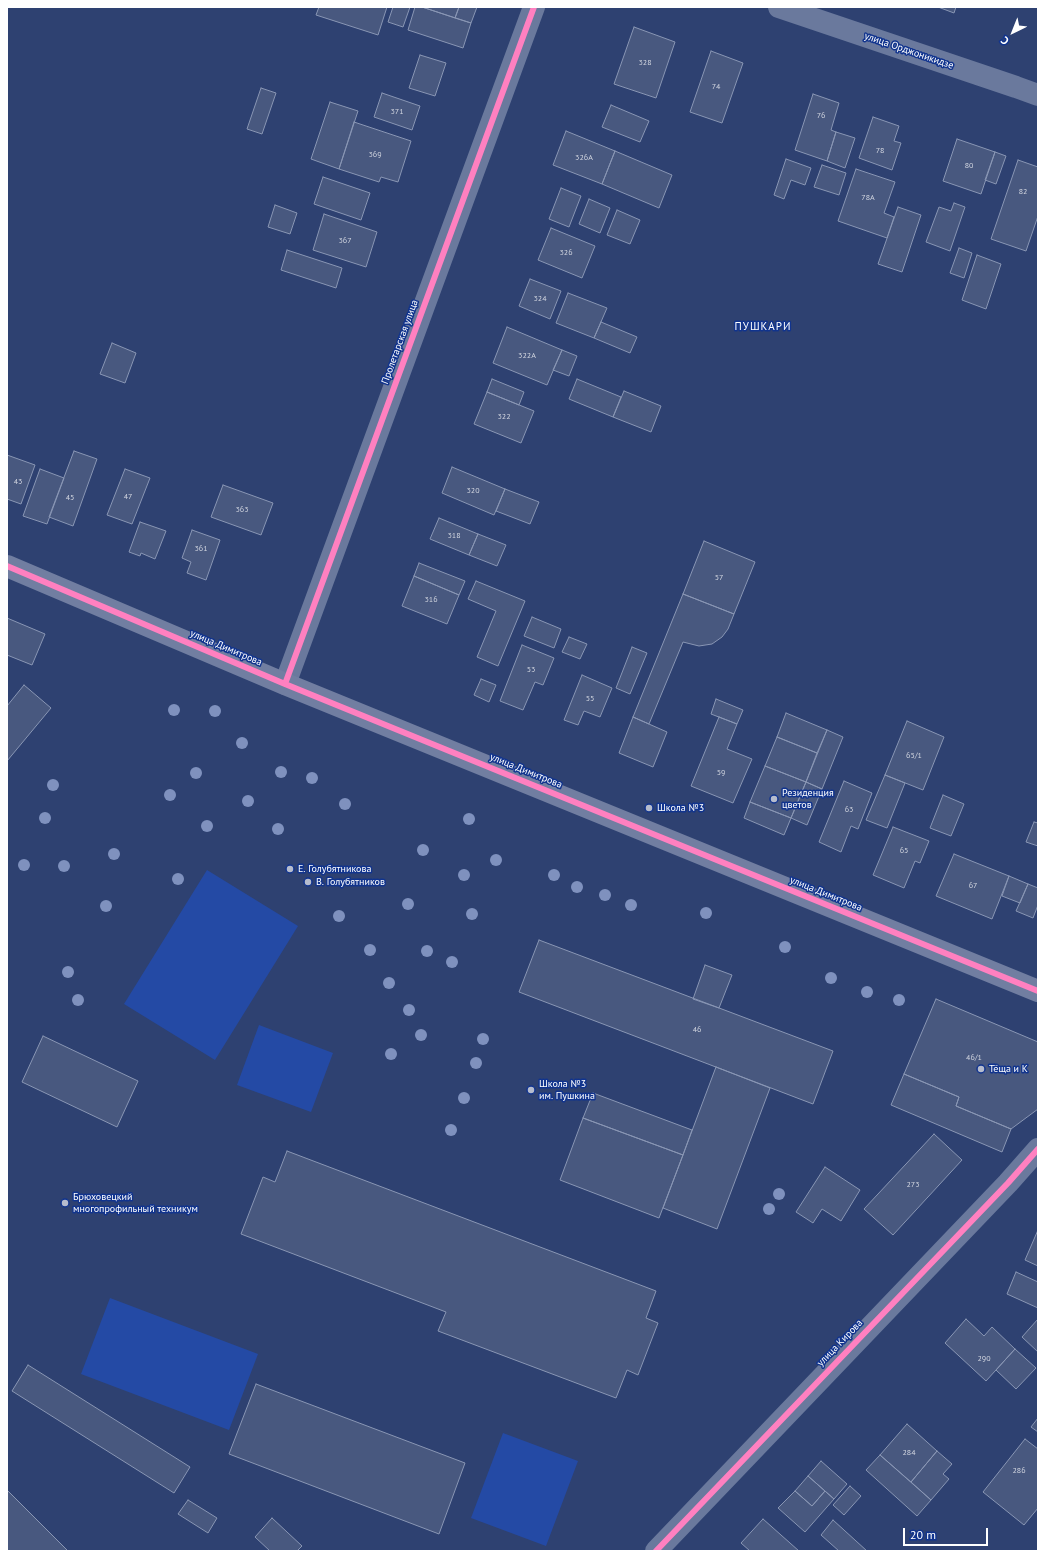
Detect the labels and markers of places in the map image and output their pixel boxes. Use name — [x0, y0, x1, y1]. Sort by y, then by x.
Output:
place label: Резиденция цветов — [782, 787, 834, 810]
marker: Резиденция цветов — [769, 794, 779, 804]
place label: Школа №3 — [657, 802, 704, 814]
marker: Школа №3 — [644, 803, 654, 813]
place label: Е. Голубятникова — [298, 863, 371, 875]
marker: Е. Голубятникова — [285, 864, 295, 874]
place label: В. Голубятников — [316, 876, 385, 888]
marker: В. Голубятников — [303, 877, 313, 887]
place label: Тёща и К — [989, 1063, 1028, 1075]
marker: Тёща и К — [976, 1064, 986, 1074]
place label: Школа №3 им. Пушкина — [539, 1078, 595, 1102]
marker: Школа №3 им. Пушкина — [526, 1085, 536, 1095]
place label: Брюховецкий многопрофильный техникум — [73, 1191, 198, 1214]
marker: Брюховецкий многопрофильный техникум — [60, 1198, 70, 1208]

